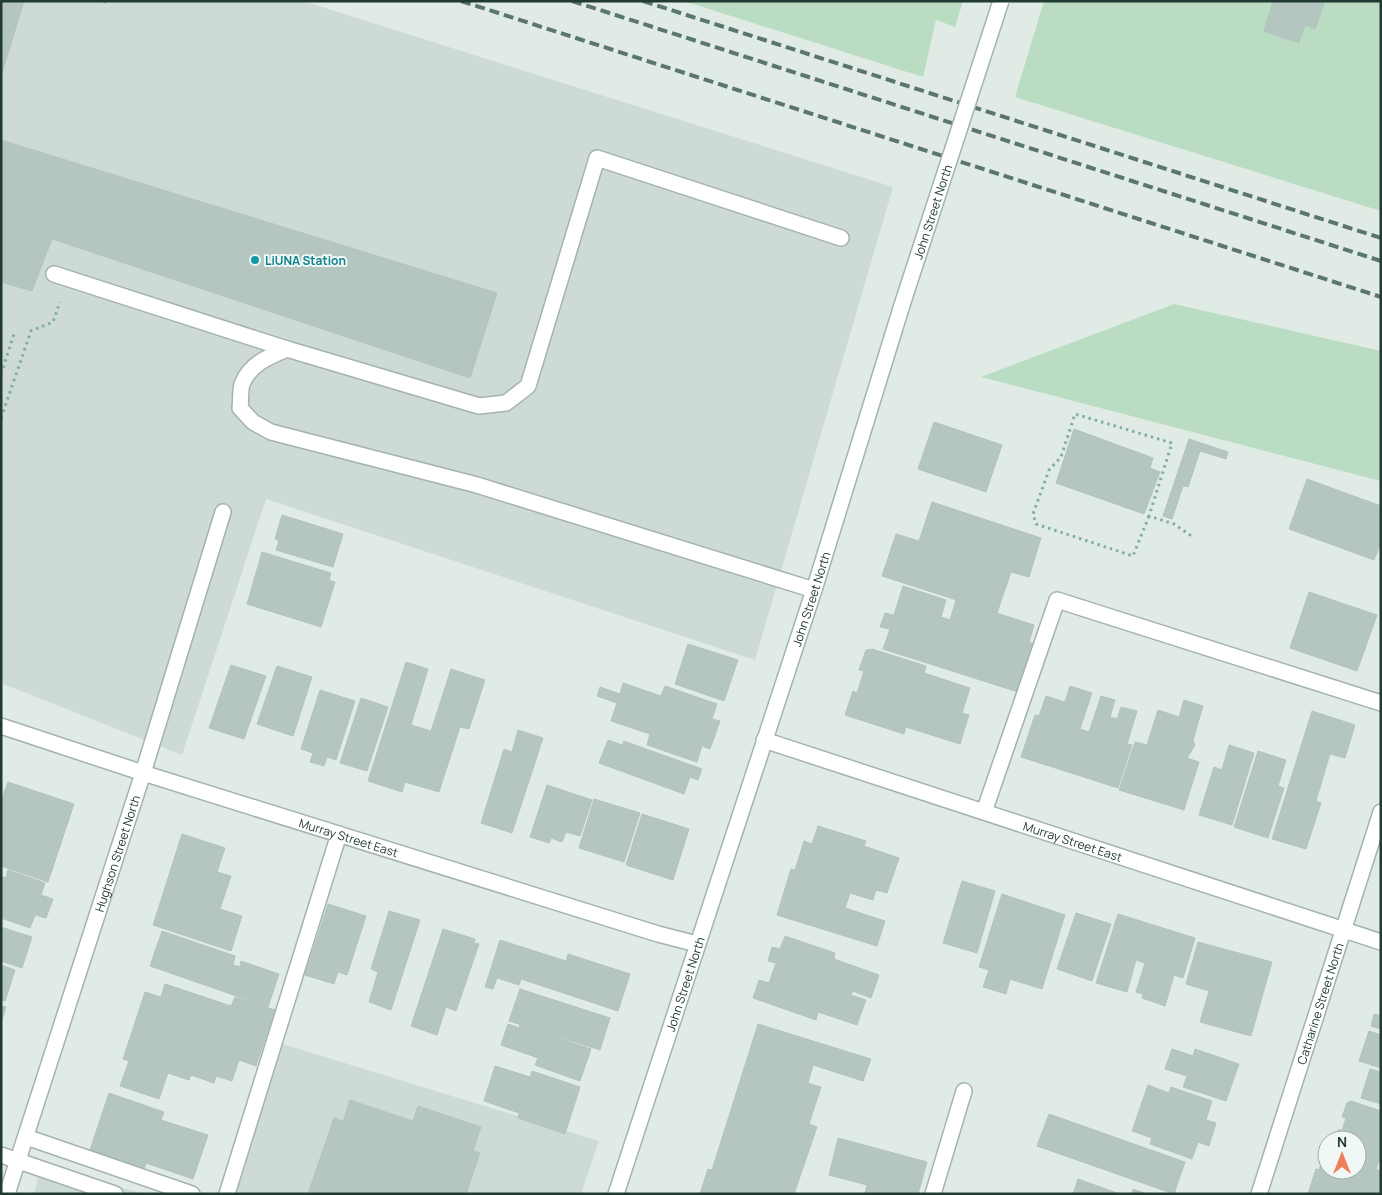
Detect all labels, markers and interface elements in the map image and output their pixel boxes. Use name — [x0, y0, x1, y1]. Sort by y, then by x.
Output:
street label: John Street North — [909, 162, 956, 261]
place label: LiUNA Station — [265, 252, 346, 269]
marker: LiUNA Station — [249, 254, 261, 266]
street label: John Street North — [788, 550, 834, 649]
street label: Hughson Street North — [90, 793, 144, 914]
street label: Murray Street East — [297, 814, 401, 861]
street label: Murray Street East — [1021, 817, 1125, 865]
street label: John Street North — [661, 934, 708, 1034]
street label: Catharine Street North — [1292, 940, 1347, 1066]
north arrow — [1317, 1130, 1367, 1180]
text: N — [1337, 1132, 1347, 1151]

